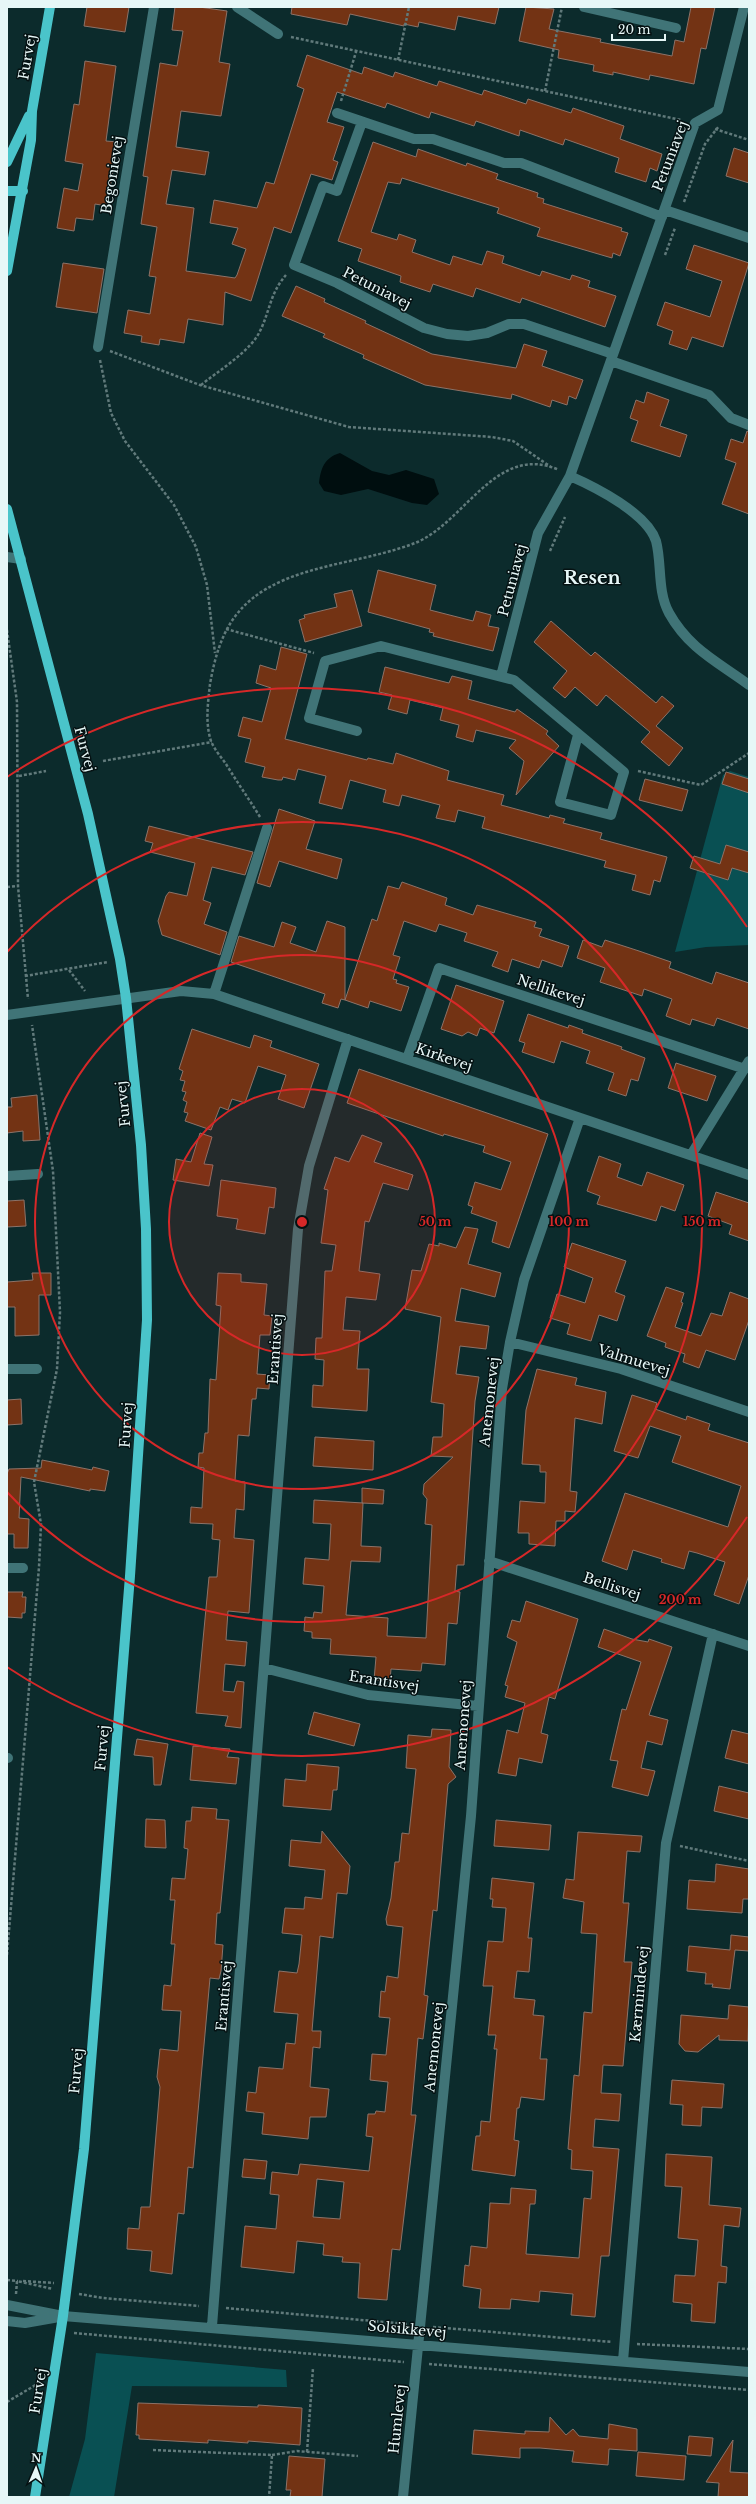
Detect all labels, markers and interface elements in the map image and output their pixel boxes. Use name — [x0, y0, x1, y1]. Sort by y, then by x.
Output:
scale bar — [612, 16, 665, 42]
text: 20 m — [618, 22, 650, 37]
street label: Furvej — [14, 33, 40, 81]
street label: Petuniavej — [648, 118, 692, 194]
street label: Begonievej — [97, 135, 127, 215]
street label: Petuniavej — [340, 263, 414, 313]
street label: Petuniavej — [494, 542, 530, 618]
district label: Resen — [563, 567, 621, 589]
street label: Furvej — [70, 724, 100, 774]
street label: Nellikevej — [515, 971, 587, 1009]
street label: Kirkevej — [413, 1039, 475, 1075]
street label: Furvej — [112, 1080, 134, 1128]
text: 50 m — [419, 1214, 452, 1229]
text: 100 m — [549, 1214, 590, 1229]
text: 150 m — [683, 1214, 722, 1229]
centre of rings — [295, 1215, 309, 1229]
street label: Erantisvej — [264, 1313, 286, 1385]
street label: Valmuevej — [595, 1340, 672, 1380]
street label: Anemonevej — [475, 1356, 503, 1449]
street label: Furvej — [115, 1401, 137, 1449]
street label: Bellisvej — [581, 1568, 643, 1604]
text: 200 m — [659, 1592, 702, 1607]
street label: Erantisvej — [348, 1667, 420, 1695]
street label: Anemonevej — [451, 1679, 475, 1772]
street label: Furvej — [91, 1724, 113, 1772]
street label: Kærmindevej — [626, 1945, 652, 2043]
street label: Erantisvej — [212, 1960, 236, 2032]
street label: Anemonevej — [420, 2001, 448, 2094]
street label: Furvej — [65, 2047, 87, 2095]
street label: Solsikkevej — [367, 2317, 447, 2341]
street label: Furvej — [26, 2367, 50, 2415]
street label: Humlevej — [384, 2383, 410, 2455]
north arrow — [16, 2448, 56, 2488]
text: N — [31, 2451, 42, 2465]

